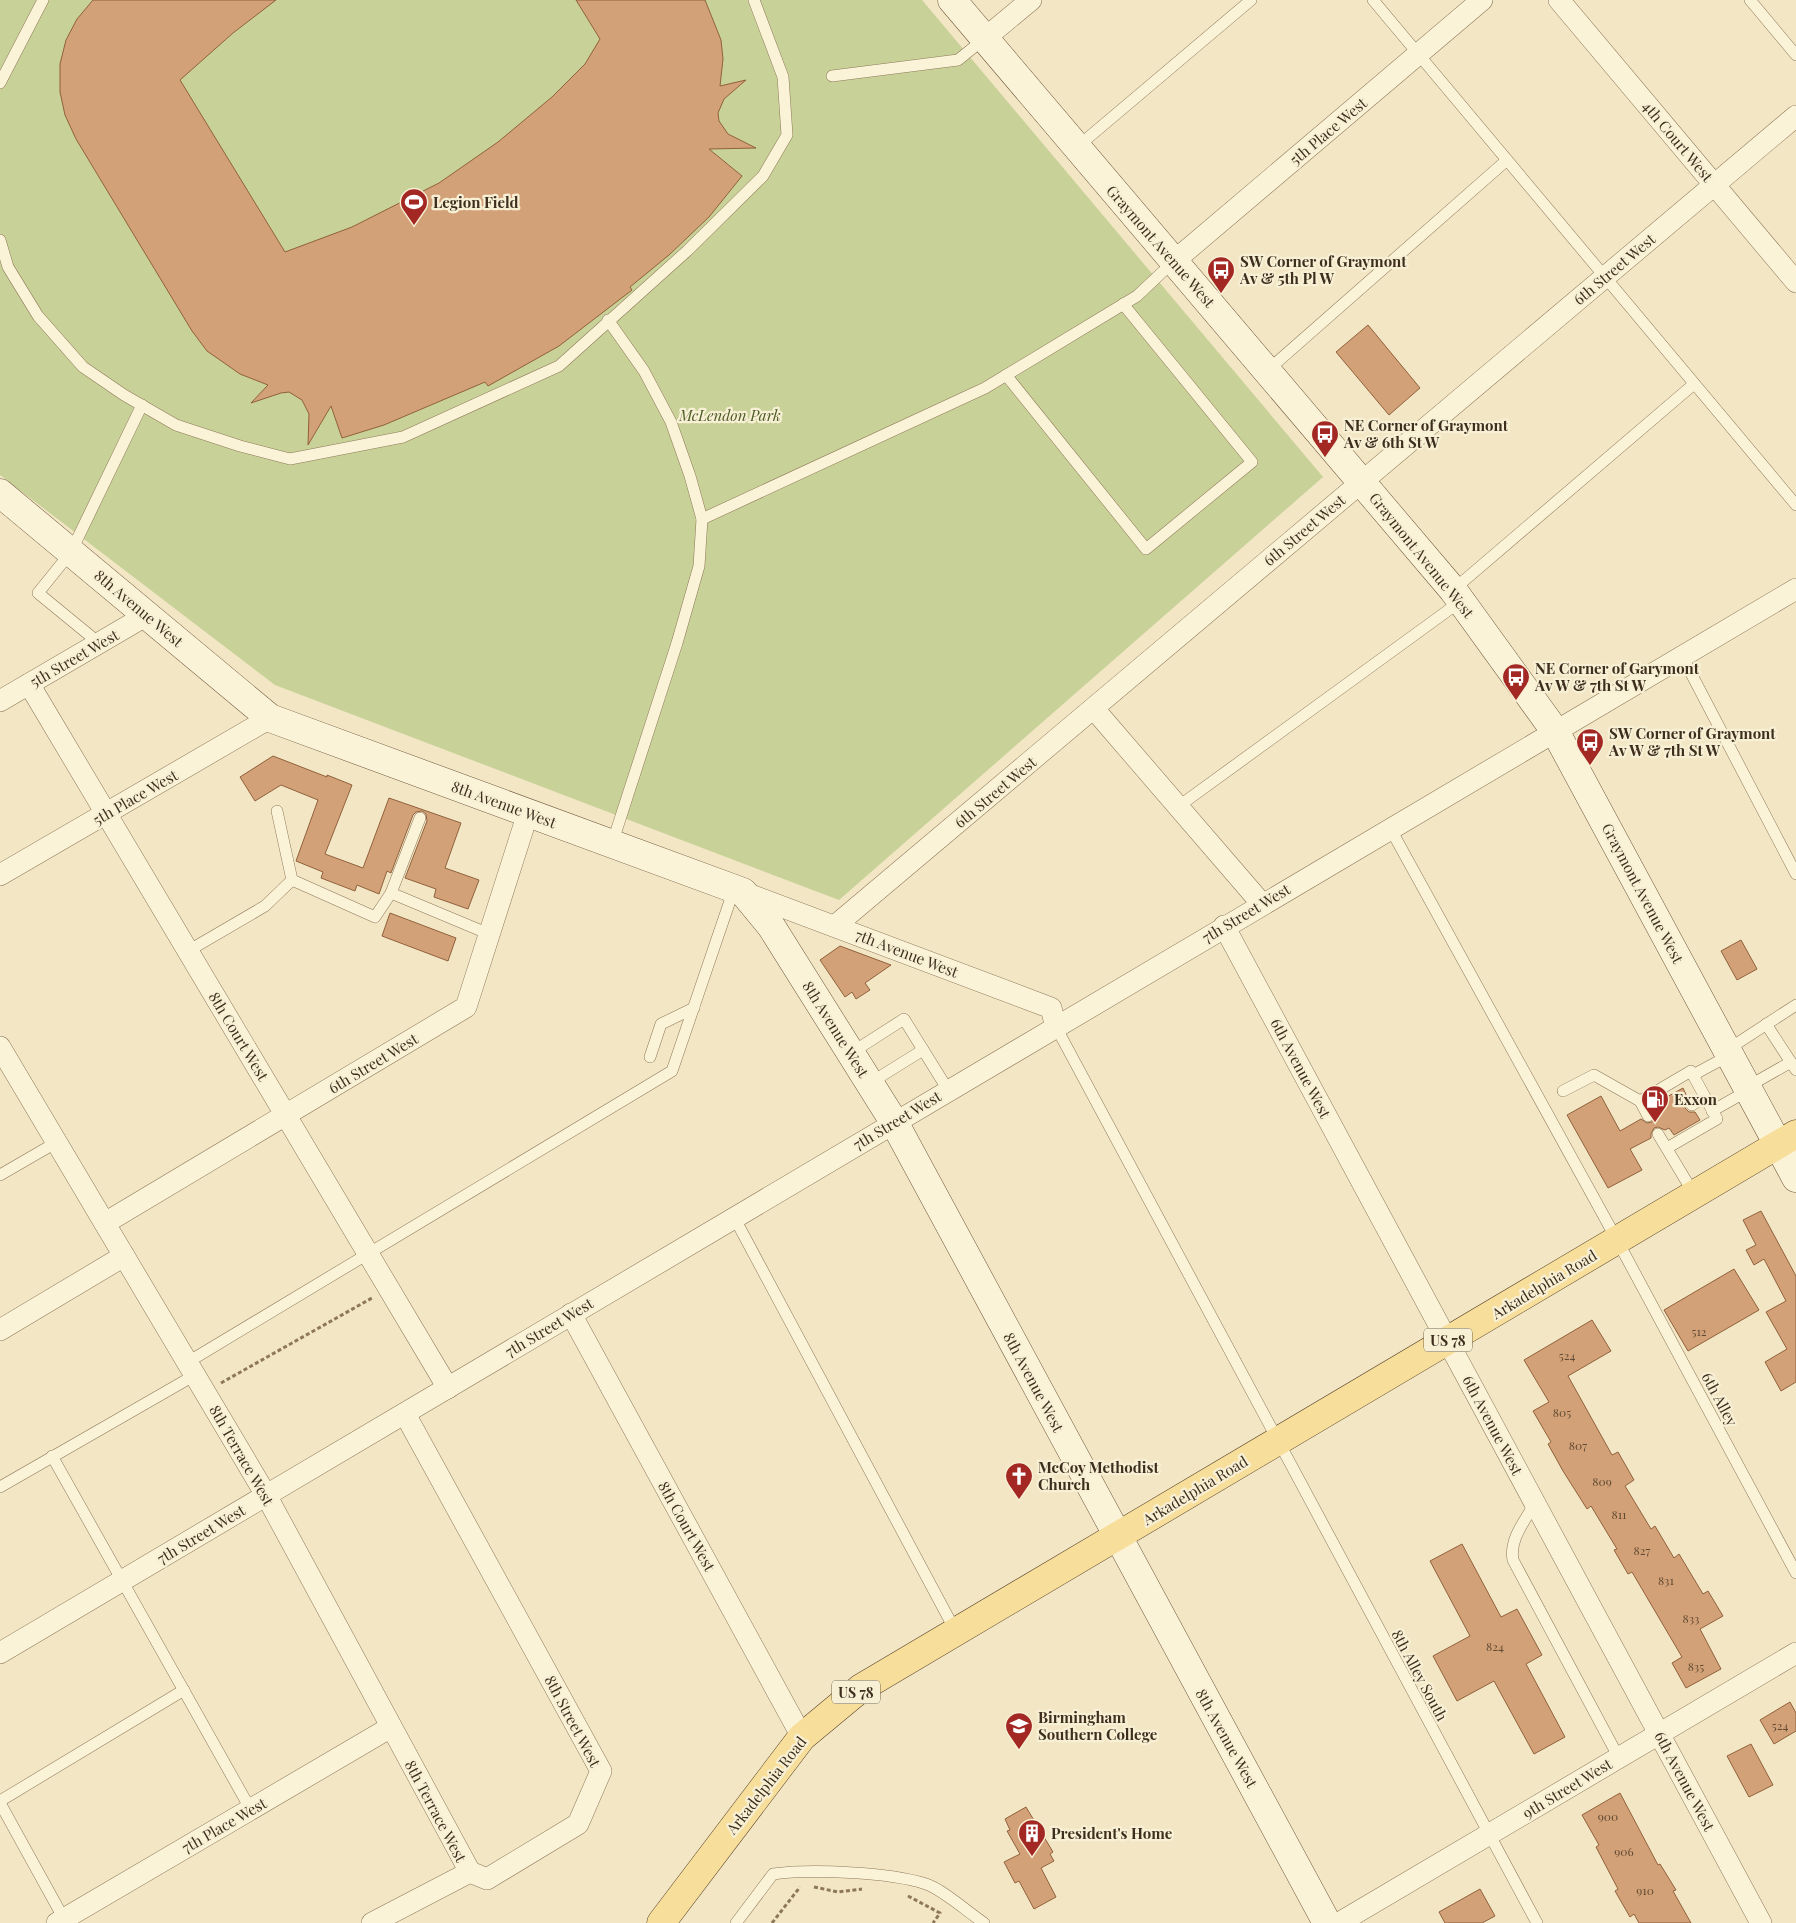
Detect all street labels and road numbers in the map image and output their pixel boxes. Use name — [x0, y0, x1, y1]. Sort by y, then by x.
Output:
street label: 5th Place West — [1285, 92, 1371, 169]
street label: 4th Court West — [1638, 96, 1718, 186]
street label: Graymont Avenue West — [1102, 181, 1220, 312]
street label: 6th Street West — [1569, 228, 1660, 309]
street label: Graymont Avenue West — [1365, 488, 1479, 622]
street label: 6th Street West — [1259, 489, 1350, 570]
street label: 8th Avenue West — [90, 565, 188, 651]
street label: 5th Street West — [26, 624, 123, 692]
street label: 6th Street West — [950, 751, 1041, 832]
street label: 5th Place West — [89, 764, 182, 829]
street label: 8th Avenue West — [449, 776, 560, 832]
street label: Graymont Avenue West — [1598, 820, 1689, 967]
street label: 7th Street West — [1198, 878, 1294, 947]
street label: 7th Avenue West — [853, 924, 962, 982]
street label: 8th Avenue West — [798, 977, 874, 1082]
street label: 8th Court West — [205, 988, 274, 1085]
street label: 6th Avenue West — [1266, 1015, 1336, 1122]
street label: 6th Street West — [325, 1028, 422, 1098]
street label: 7th Street West — [849, 1085, 945, 1154]
street label: Arkadelphia Road — [1487, 1245, 1600, 1324]
street label: 7th Street West — [501, 1292, 597, 1361]
road number: US 78 — [1424, 1328, 1472, 1352]
street label: 8th Avenue West — [999, 1329, 1069, 1436]
street label: 6th Alley — [1698, 1369, 1743, 1430]
street label: 6th Avenue West — [1458, 1372, 1528, 1479]
street label: 8th Terrace West — [205, 1401, 279, 1509]
street label: Arkadelphia Road — [1138, 1451, 1251, 1530]
street label: 8th Court West — [654, 1477, 720, 1575]
street label: 7th Street West — [153, 1499, 249, 1568]
street label: 8th Alley South — [1388, 1626, 1453, 1724]
street label: 8th Street West — [540, 1672, 606, 1771]
road number: US 78 — [832, 1680, 880, 1704]
street label: 8th Avenue West — [1192, 1685, 1263, 1792]
street label: 6th Avenue West — [1650, 1728, 1720, 1835]
street label: Arkadelphia Road — [721, 1732, 811, 1839]
street label: 9th Street West — [1519, 1753, 1616, 1823]
street label: 8th Terrace West — [401, 1757, 472, 1866]
street label: 7th Place West — [178, 1792, 271, 1857]

